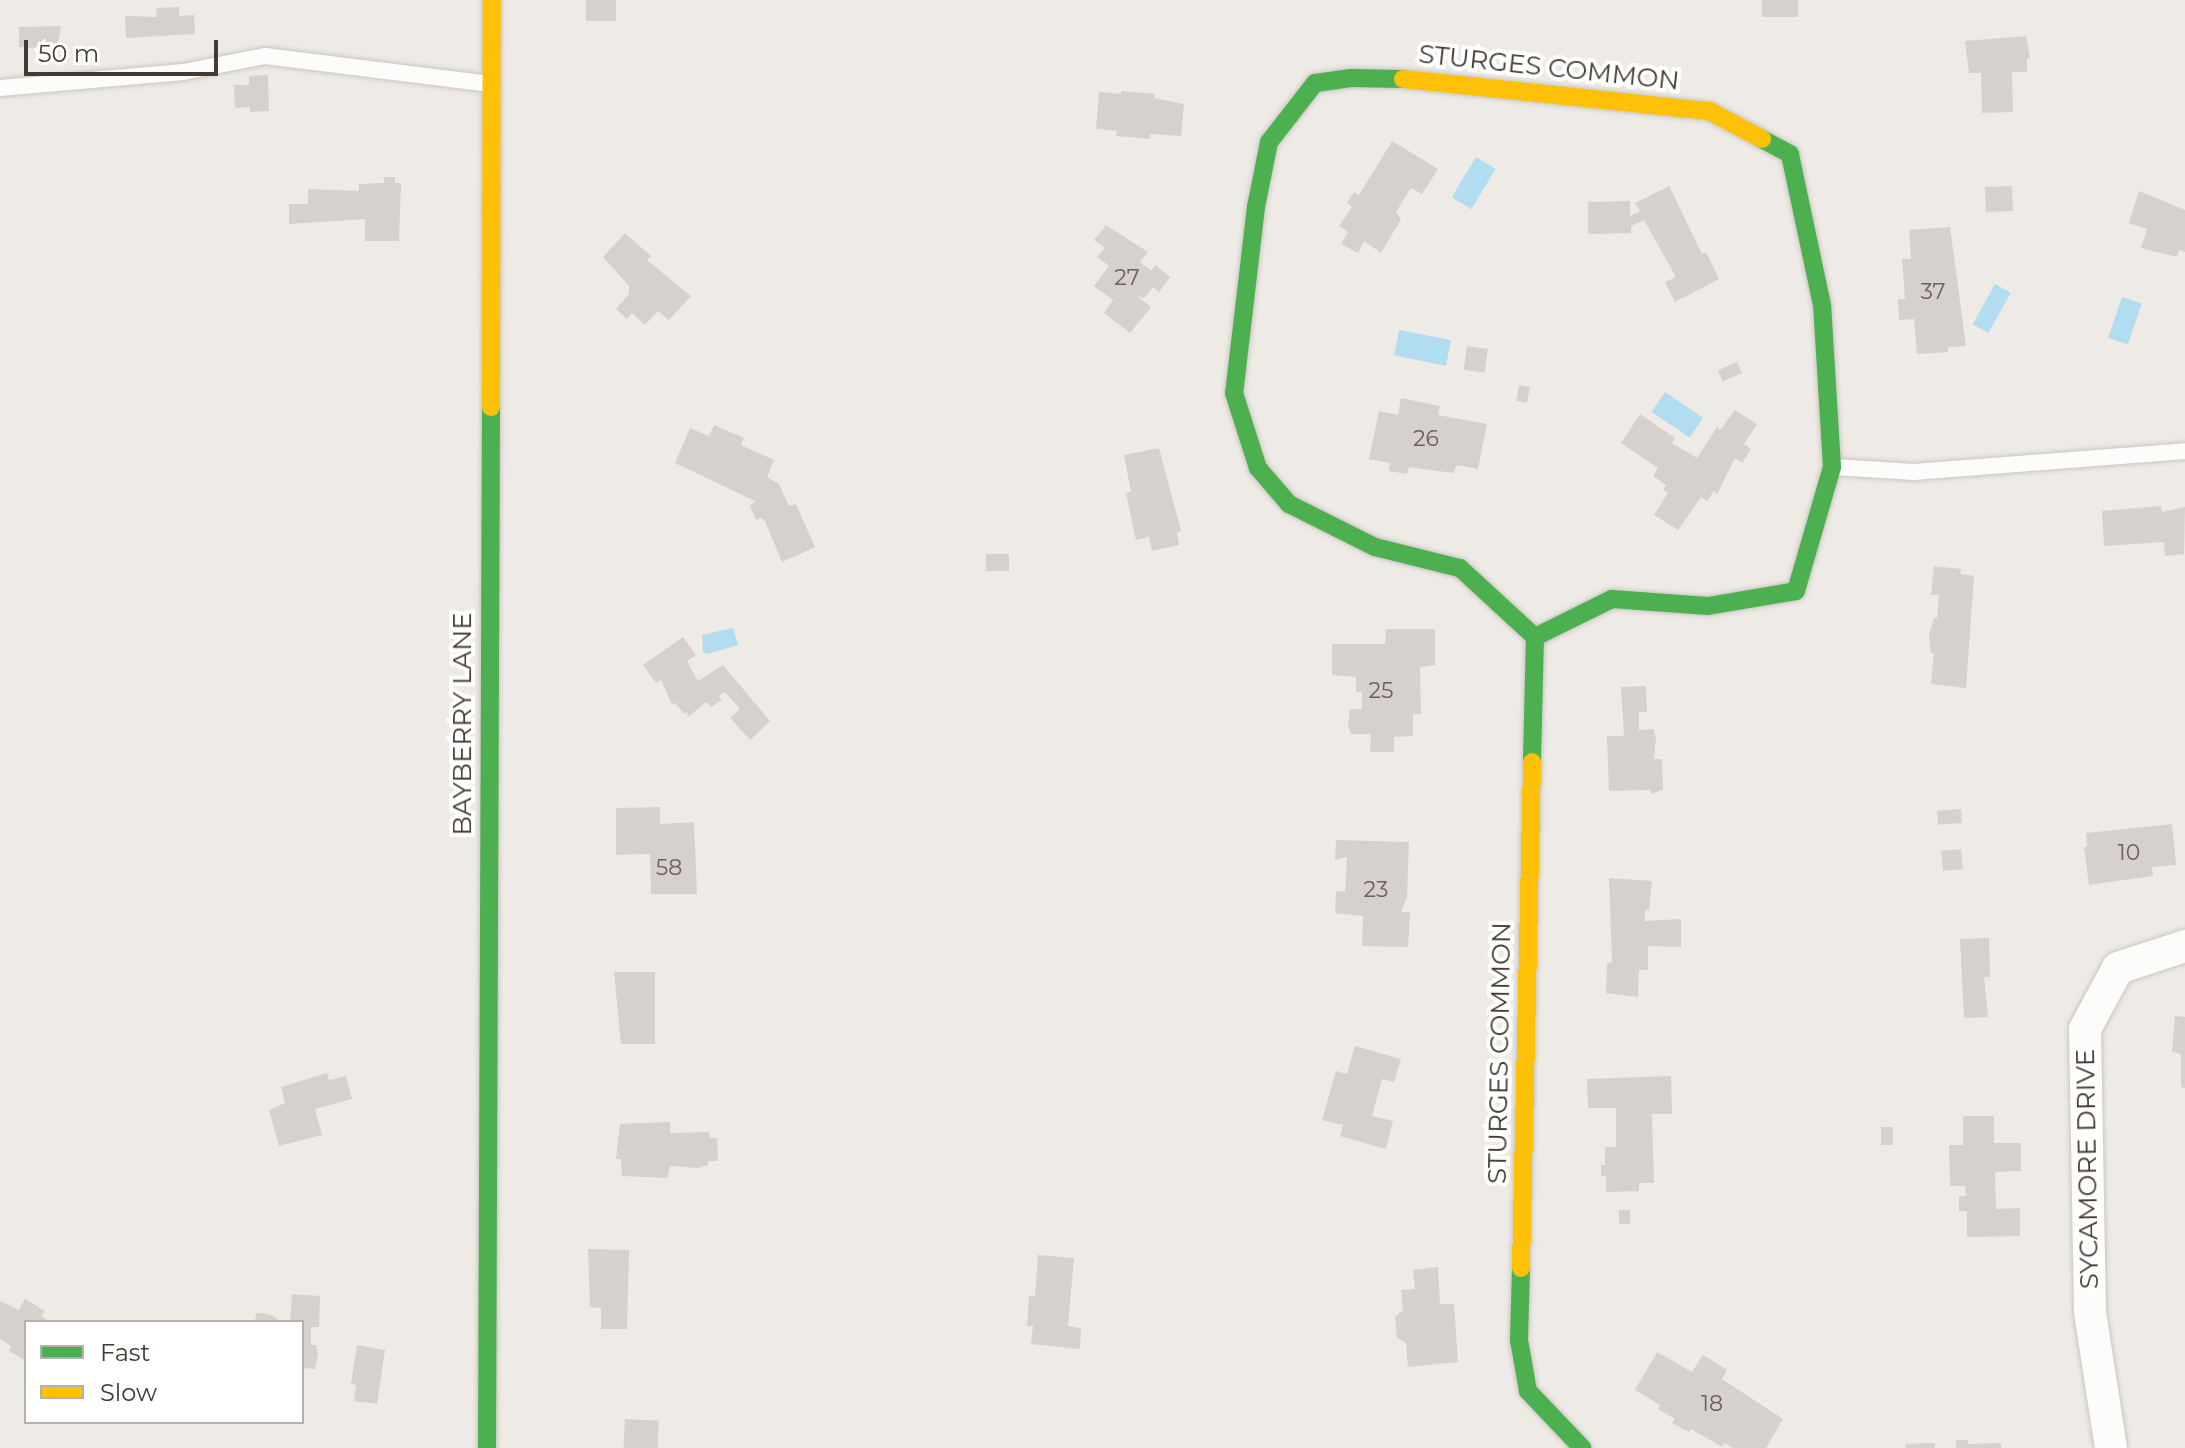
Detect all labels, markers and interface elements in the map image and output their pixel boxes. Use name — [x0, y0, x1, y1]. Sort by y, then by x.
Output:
scale bar — [28, 24, 222, 74]
text: 50 m — [38, 39, 99, 68]
street label: STURGES COMMON — [1417, 39, 1681, 97]
house number: 27 — [1114, 265, 1140, 291]
house number: 37 — [1920, 279, 1946, 305]
house number: 26 — [1413, 426, 1439, 452]
street label: BAYBERRY LANE — [447, 612, 479, 836]
house number: 25 — [1369, 678, 1393, 704]
house number: 10 — [2118, 840, 2140, 866]
house number: 58 — [656, 855, 682, 881]
house number: 23 — [1364, 877, 1388, 903]
street label: STURGES COMMON — [1482, 922, 1518, 1184]
street label: SYCAMORE DRIVE — [2070, 1049, 2106, 1289]
legend — [24, 1320, 304, 1424]
text: Fast — [100, 1338, 150, 1367]
text: Slow — [100, 1378, 157, 1407]
house number: 18 — [1701, 1391, 1723, 1417]

